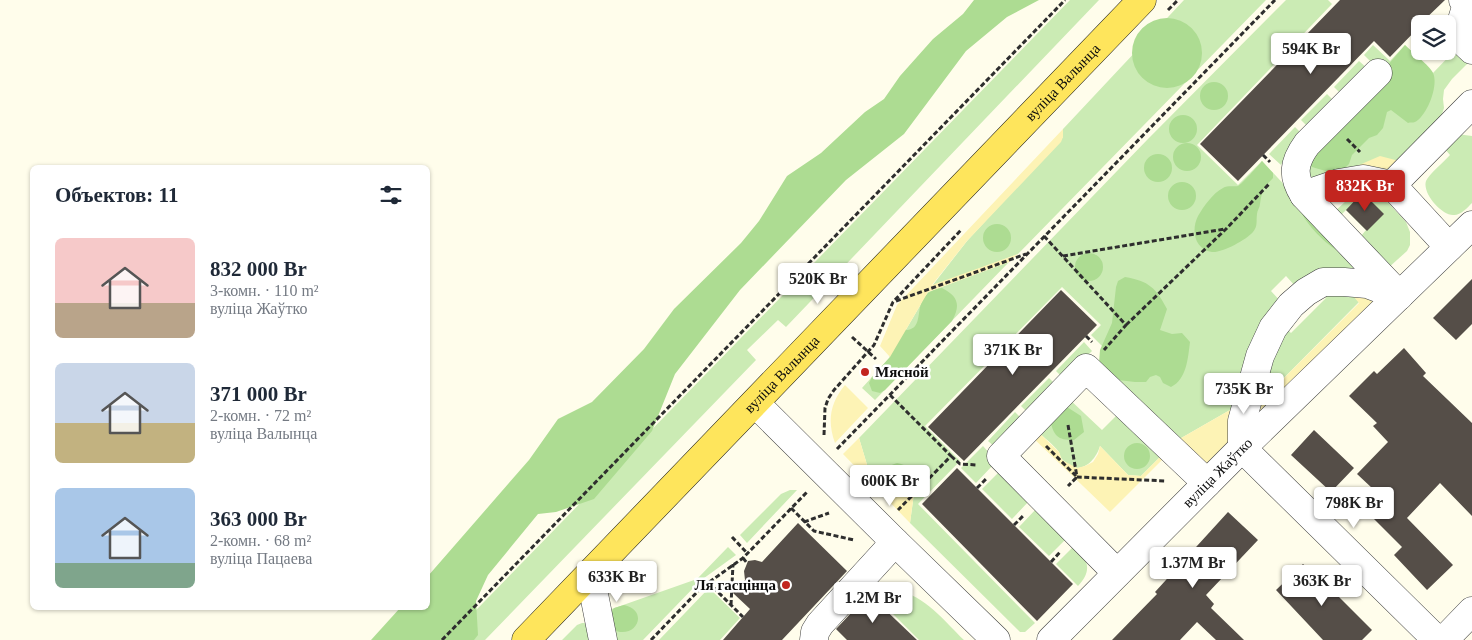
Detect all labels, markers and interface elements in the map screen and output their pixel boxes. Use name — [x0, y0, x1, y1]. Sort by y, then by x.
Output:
map controls — [1411, 15, 1456, 60]
button: layers — [1411, 15, 1456, 60]
pin: 594K Br — [1265, 32, 1357, 75]
street label: вуліца Валынца — [1022, 40, 1104, 124]
text: 594K Br — [1282, 40, 1340, 57]
pin: 832K Br — [1319, 170, 1411, 212]
text: 832K Br — [1336, 177, 1394, 194]
icon: filters — [377, 181, 405, 209]
text: Объектов: 11 — [55, 183, 178, 207]
text: 832 000 Br — [210, 257, 307, 281]
icon: home — [95, 258, 155, 318]
pin: 520K Br — [772, 262, 864, 305]
text: 520K Br — [789, 270, 847, 287]
text: 3-комн. · 110 m² — [210, 282, 319, 299]
text: вуліца Жаўтко — [210, 300, 307, 317]
street label: вуліца Валынца — [741, 332, 823, 416]
pin: 371K Br — [967, 334, 1059, 376]
text: 371K Br — [984, 341, 1042, 358]
place label: Мясной — [875, 364, 929, 380]
marker: Мясной — [859, 366, 871, 378]
pin: 735K Br — [1198, 372, 1290, 415]
text: 735K Br — [1215, 380, 1273, 397]
text: 371 000 Br — [210, 382, 307, 406]
icon: home — [95, 383, 155, 443]
text: 2-комн. · 72 m² — [210, 407, 311, 424]
text: вуліца Валынца — [210, 425, 317, 442]
street label: вуліца Жаўтко — [1180, 435, 1255, 511]
pin: 600K Br — [844, 464, 936, 507]
text: 600K Br — [861, 472, 919, 489]
pin: 798K Br — [1308, 486, 1400, 529]
text: 798K Br — [1325, 494, 1383, 511]
text: 363 000 Br — [210, 507, 307, 531]
icon: home — [95, 508, 155, 568]
text: 2-комн. · 68 m² — [210, 532, 311, 549]
pin: 1.37M Br — [1141, 546, 1245, 589]
text: вуліца Пацаева — [210, 550, 312, 567]
text: 1.37M Br — [1161, 554, 1225, 571]
pin: 633K Br — [571, 560, 663, 603]
pin: 363K Br — [1276, 564, 1368, 607]
text: 633K Br — [588, 568, 646, 585]
text: 363K Br — [1293, 572, 1351, 589]
place label: Ля гасцінца — [694, 577, 776, 593]
marker: Ля гасцінца — [780, 579, 792, 591]
pin: 1.2M Br — [827, 582, 919, 624]
text: 1.2M Br — [845, 589, 901, 606]

